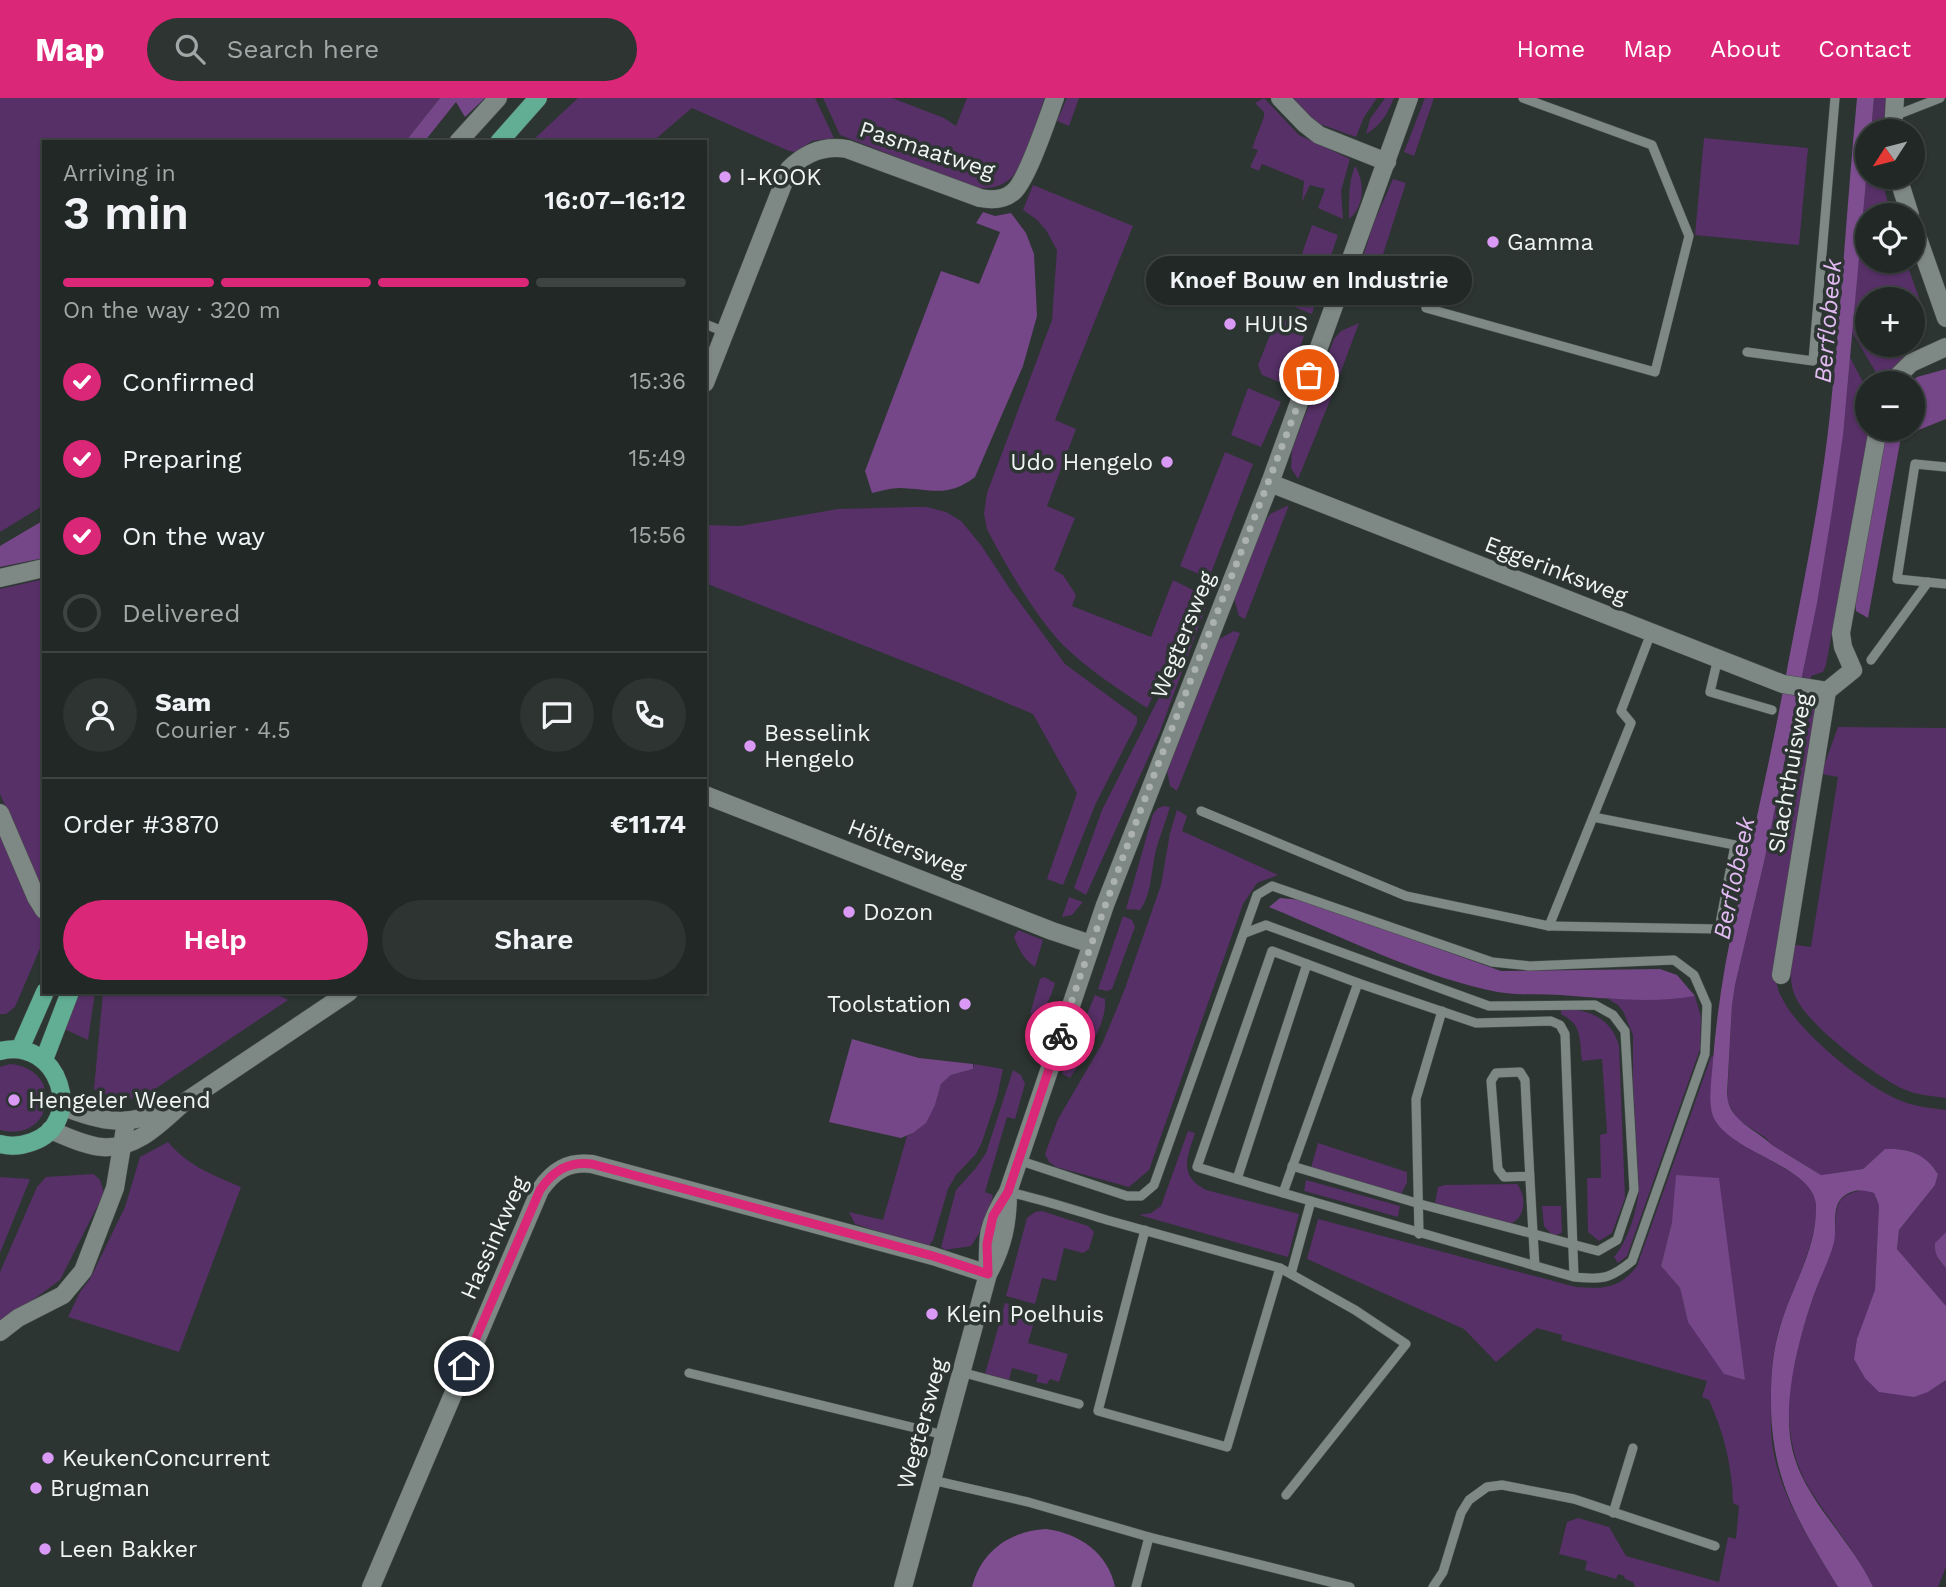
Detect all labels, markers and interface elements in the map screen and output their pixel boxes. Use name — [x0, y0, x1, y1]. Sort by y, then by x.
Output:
search box — [147, 18, 637, 81]
text: Map — [35, 30, 105, 69]
icon: search — [171, 30, 209, 68]
text: Search here — [227, 34, 379, 64]
text: Home — [1517, 35, 1585, 63]
text: Map — [1623, 35, 1672, 63]
text: About — [1710, 35, 1780, 63]
text: Contact — [1818, 35, 1911, 63]
street label: Pasmaatweg — [856, 115, 999, 185]
north arrow — [1855, 119, 1925, 189]
map controls — [1855, 119, 1925, 441]
text: Arriving in — [63, 160, 176, 187]
place label: I-KOOK — [739, 164, 821, 191]
marker: I-KOOK — [717, 169, 733, 185]
text: 16:07–16:12 — [544, 185, 686, 215]
text: 3 min — [63, 186, 189, 240]
button: locate — [1855, 203, 1925, 273]
place label: Gamma — [1507, 229, 1594, 256]
marker: Gamma — [1485, 234, 1501, 250]
callout: Knoef Bouw en Industrie — [1146, 256, 1472, 305]
water label: Berflobeek — [1809, 257, 1847, 384]
text: Knoef Bouw en Industrie — [1170, 267, 1449, 294]
button: + — [1855, 287, 1925, 357]
text: On the way · 320 m — [63, 297, 281, 324]
place label: HUUS — [1244, 311, 1308, 338]
marker: HUUS — [1222, 316, 1238, 332]
pin — [1279, 345, 1339, 405]
icon: bag — [1290, 356, 1328, 394]
icon: check — [63, 363, 101, 401]
text: Confirmed — [122, 367, 255, 397]
text: 15:36 — [629, 368, 686, 395]
button: − — [1855, 371, 1925, 441]
icon: check — [63, 440, 101, 478]
text: Preparing — [122, 444, 242, 474]
text: 15:49 — [629, 445, 686, 472]
place label: Udo Hengelo — [1010, 449, 1153, 476]
marker: Udo Hengelo — [1159, 454, 1175, 470]
icon: check — [63, 517, 101, 555]
text: On the way — [122, 521, 265, 551]
text: 15:56 — [629, 522, 686, 549]
street label: Eggerinksweg — [1481, 530, 1632, 610]
street label: Wegtersweg — [1145, 567, 1221, 702]
text: Delivered — [122, 598, 241, 628]
button: person — [63, 678, 137, 752]
button: chat — [520, 678, 594, 752]
button: phone — [612, 678, 686, 752]
text: Sam — [155, 687, 211, 717]
street label: Slachthuisweg — [1763, 690, 1817, 855]
text: Courier · 4.5 — [155, 717, 291, 744]
place label: Besselink Hengelo — [764, 720, 870, 773]
marker: Besselink Hengelo — [742, 738, 758, 754]
text: Order #3870 — [63, 809, 220, 839]
text: €11.74 — [610, 809, 686, 839]
street label: Höltersweg — [844, 813, 971, 883]
water label: Berflobeek — [1707, 813, 1761, 942]
place label: Dozon — [863, 899, 933, 926]
button: Help — [63, 900, 368, 980]
button: Share — [382, 900, 686, 980]
marker: Dozon — [841, 904, 857, 920]
place label: Toolstation — [827, 991, 951, 1018]
marker: Toolstation — [957, 996, 973, 1012]
courier — [1025, 1001, 1095, 1071]
icon: bike — [1041, 1017, 1079, 1055]
place label: Hengeler Weend — [28, 1087, 211, 1114]
marker: Hengeler Weend — [6, 1092, 22, 1108]
street label: Hassinkweg — [455, 1172, 533, 1304]
place label: Klein Poelhuis — [946, 1301, 1104, 1328]
marker: Klein Poelhuis — [924, 1306, 940, 1322]
pin — [434, 1336, 494, 1396]
icon: home — [445, 1347, 483, 1385]
street label: Wegtersweg — [892, 1355, 953, 1492]
place label: KeukenConcurrent — [62, 1445, 270, 1472]
marker: KeukenConcurrent — [40, 1450, 56, 1466]
place label: Brugman — [50, 1475, 150, 1502]
marker: Brugman — [28, 1480, 44, 1496]
place label: Leen Bakker — [59, 1536, 197, 1563]
marker: Leen Bakker — [37, 1541, 53, 1557]

